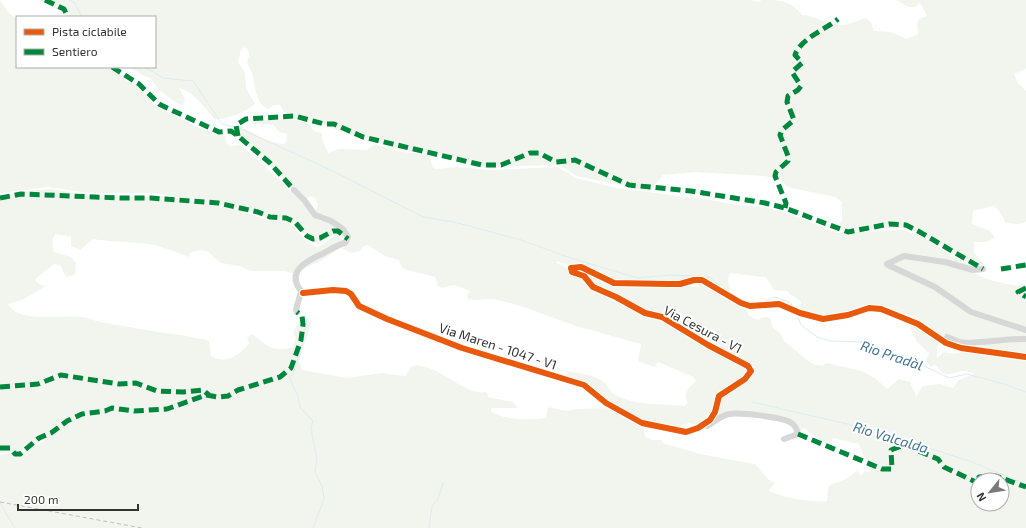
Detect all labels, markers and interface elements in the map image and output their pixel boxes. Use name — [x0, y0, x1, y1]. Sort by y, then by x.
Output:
legend — [16, 16, 156, 68]
text: Pista ciclabile — [52, 24, 127, 38]
text: Sentiero — [52, 44, 98, 58]
street label: Via Cesura - V1 — [661, 302, 745, 356]
street label: Via Maren - 1047 - V1 — [437, 319, 559, 373]
water label: Rio Pradàl — [859, 336, 925, 374]
water label: Rio Valcalda — [851, 418, 931, 456]
north arrow — [970, 472, 1010, 512]
scale bar — [18, 486, 138, 512]
text: N — [973, 491, 989, 504]
text: 200 m — [24, 492, 58, 506]

